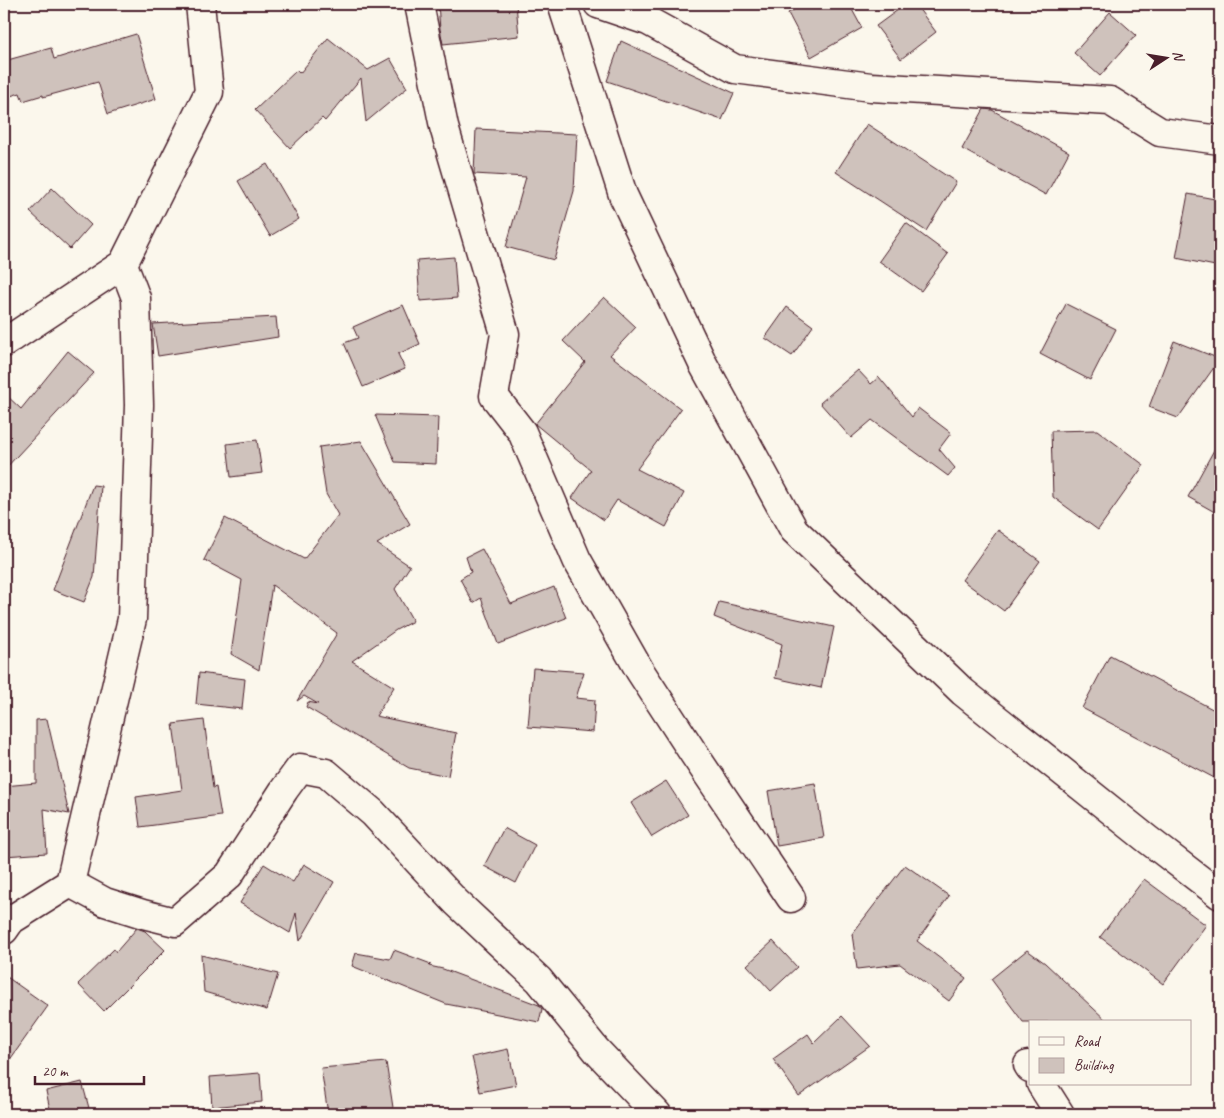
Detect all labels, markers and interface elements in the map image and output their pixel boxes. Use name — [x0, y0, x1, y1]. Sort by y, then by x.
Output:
north arrow — [1142, 32, 1192, 82]
text: N — [1169, 49, 1188, 64]
legend — [1029, 1020, 1192, 1086]
text: Road — [1074, 1032, 1101, 1051]
scale bar — [35, 1053, 144, 1085]
text: Building — [1074, 1056, 1114, 1075]
text: 20 m — [42, 1062, 69, 1081]

